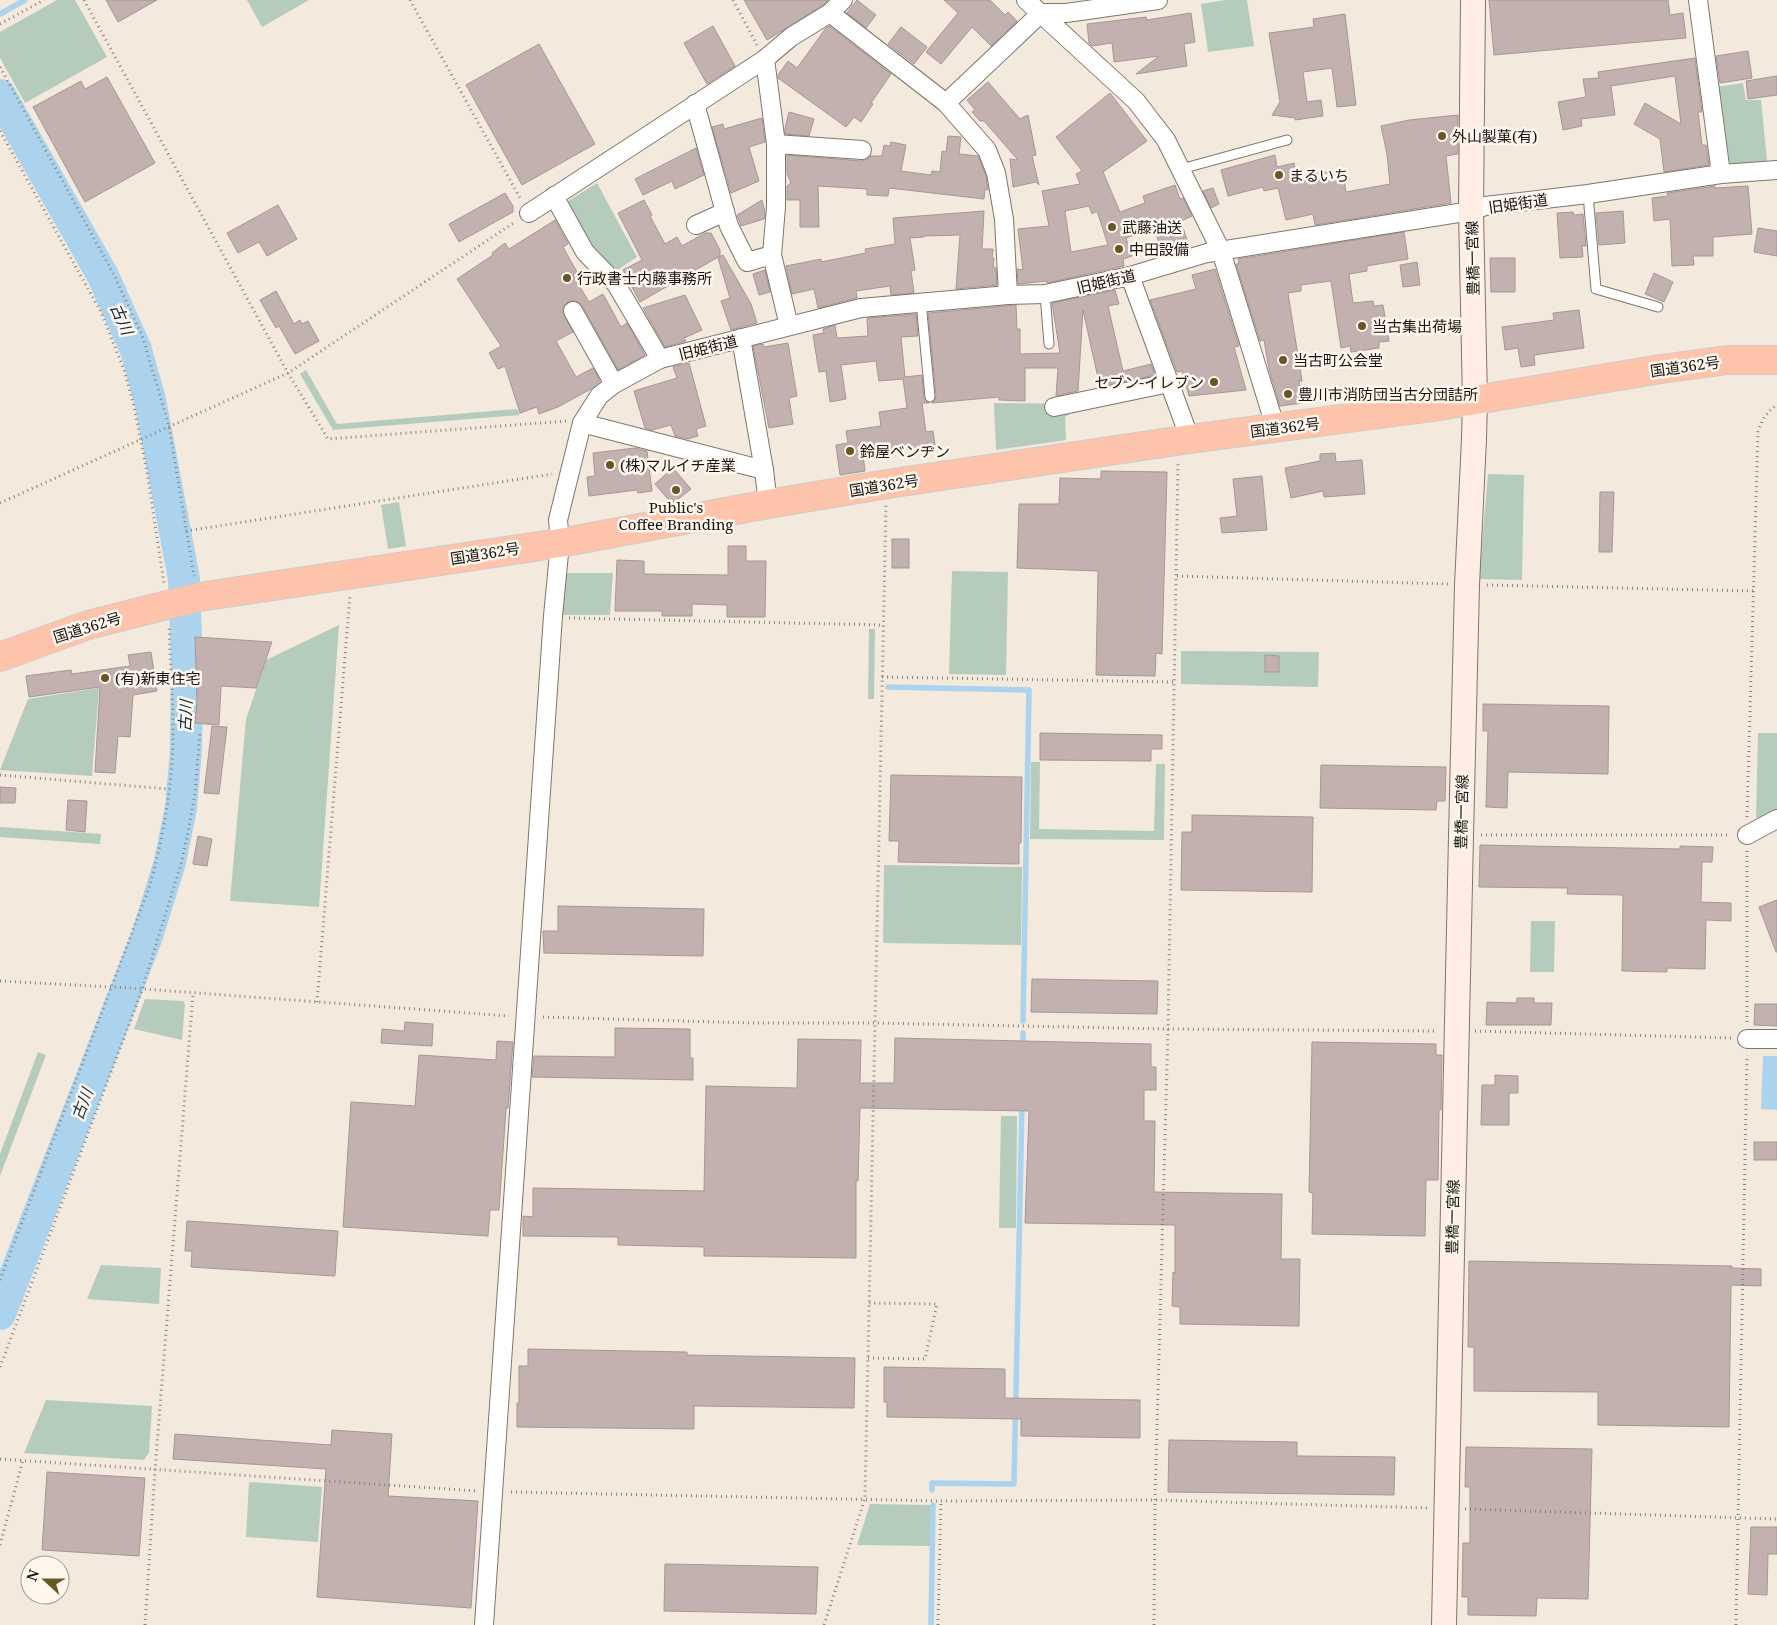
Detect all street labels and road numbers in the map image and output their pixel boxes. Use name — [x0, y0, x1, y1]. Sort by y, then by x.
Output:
street label: 旧姫街道 — [1487, 189, 1549, 217]
street label: 豊橋一宮線 — [1461, 220, 1483, 296]
street label: 旧姫街道 — [1075, 265, 1137, 297]
street label: 旧姫街道 — [676, 330, 740, 364]
street label: 国道362号 — [1649, 351, 1721, 381]
street label: 国道362号 — [1249, 413, 1321, 441]
street label: 国道362号 — [848, 470, 920, 500]
street label: 国道362号 — [449, 538, 521, 568]
street label: 国道362号 — [51, 607, 123, 647]
street label: 豊橋一宮線 — [1450, 774, 1472, 850]
street label: 豊橋一宮線 — [1441, 1179, 1463, 1255]

